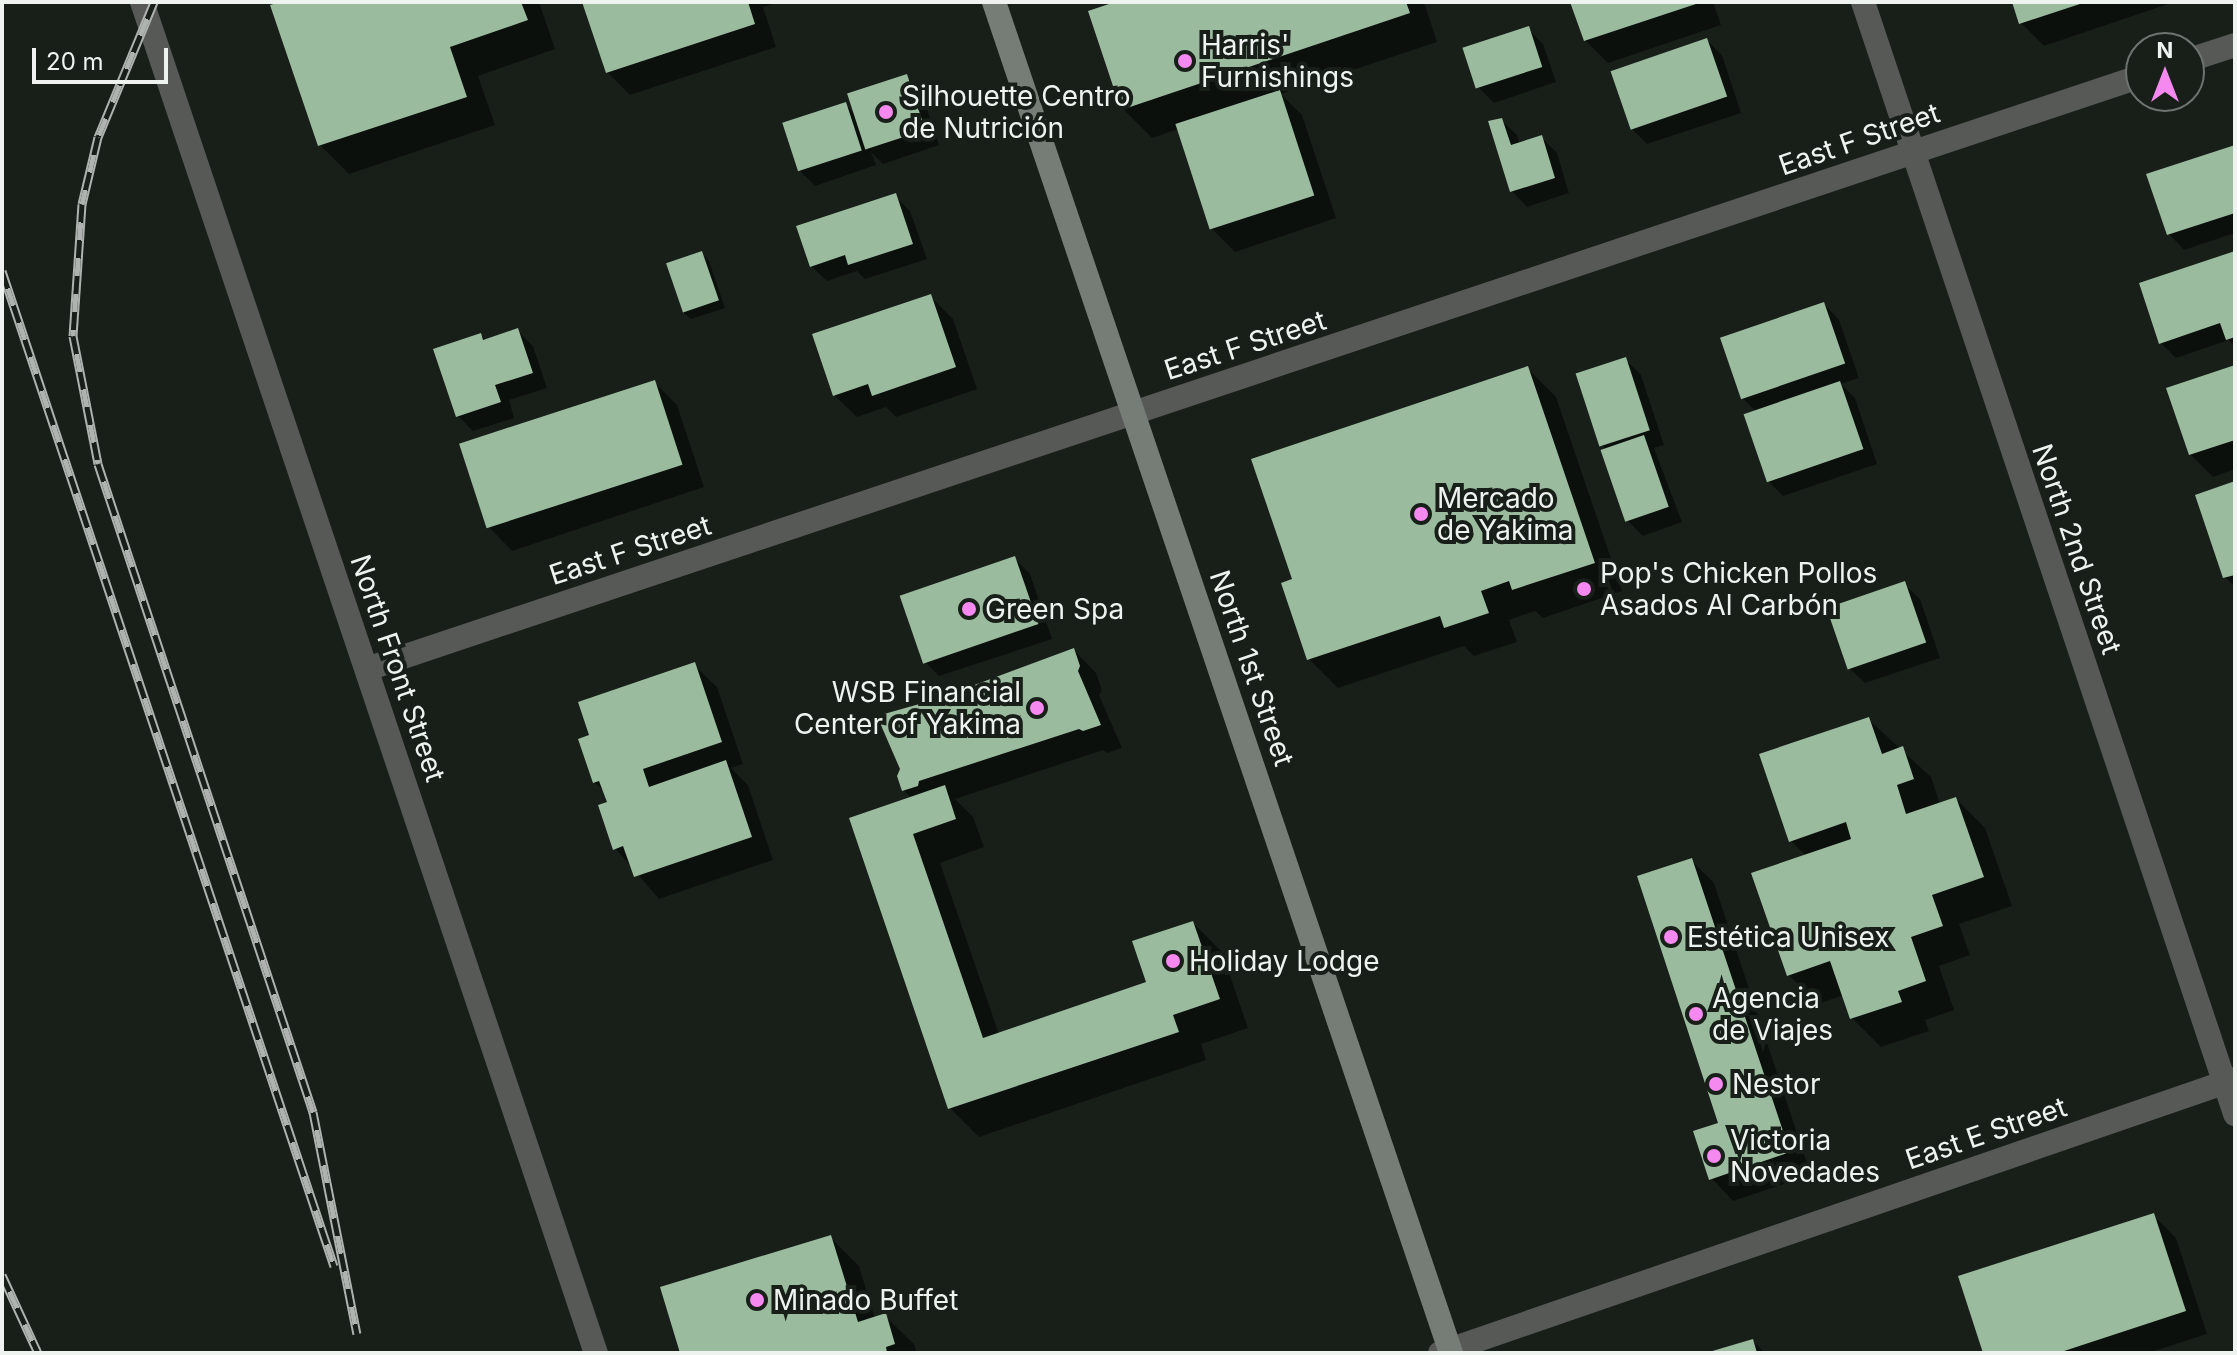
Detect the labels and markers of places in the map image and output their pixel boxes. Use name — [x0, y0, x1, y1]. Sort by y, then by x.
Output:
place label: Harris' Furnishings — [1201, 28, 1354, 94]
marker: Harris' Furnishings — [1176, 52, 1194, 70]
place label: Silhouette Centro de Nutrición — [902, 79, 1131, 145]
marker: Silhouette Centro de Nutrición — [877, 103, 895, 121]
place label: Mercado de Yakima — [1437, 481, 1573, 547]
marker: Mercado de Yakima — [1412, 505, 1430, 523]
place label: Pop's Chicken Pollos Asados Al Carbón — [1600, 556, 1877, 622]
marker: Pop's Chicken Pollos Asados Al Carbón — [1575, 580, 1593, 598]
place label: Green Spa — [985, 592, 1124, 626]
marker: Green Spa — [960, 600, 978, 618]
place label: WSB Financial Center of Yakima — [794, 675, 1021, 741]
marker: WSB Financial Center of Yakima — [1028, 699, 1046, 717]
place label: Estética Unisex — [1687, 920, 1890, 954]
marker: Estética Unisex — [1662, 928, 1680, 946]
place label: Holiday Lodge — [1189, 944, 1379, 978]
marker: Holiday Lodge — [1164, 952, 1182, 970]
place label: Agencia de Viajes — [1712, 981, 1833, 1047]
marker: Agencia de Viajes — [1687, 1005, 1705, 1023]
place label: Nestor — [1732, 1067, 1820, 1101]
marker: Nestor — [1707, 1075, 1725, 1093]
place label: Victoria Novedades — [1730, 1123, 1880, 1189]
marker: Victoria Novedades — [1705, 1147, 1723, 1165]
place label: Minado Buffet — [773, 1283, 958, 1317]
marker: Minado Buffet — [748, 1291, 766, 1309]

